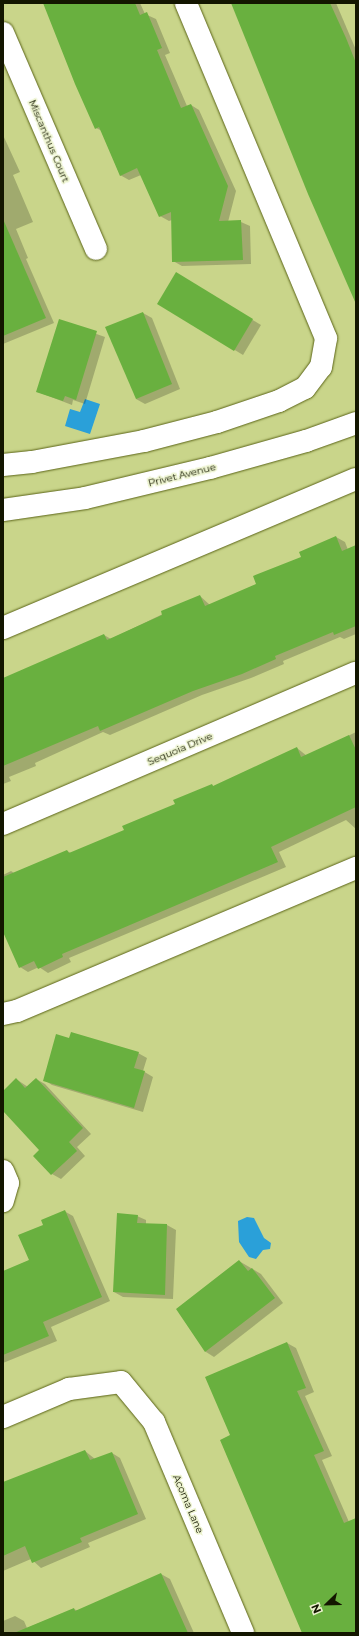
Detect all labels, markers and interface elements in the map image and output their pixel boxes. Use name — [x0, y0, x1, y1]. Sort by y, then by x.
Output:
street label: Miscanthus Court — [26, 98, 72, 184]
street label: Privet Avenue — [147, 461, 217, 489]
street label: Sequoia Drive — [146, 730, 214, 768]
street label: Acoma Lane — [170, 1473, 206, 1535]
north arrow — [307, 1584, 347, 1624]
text: N — [308, 1602, 324, 1616]

